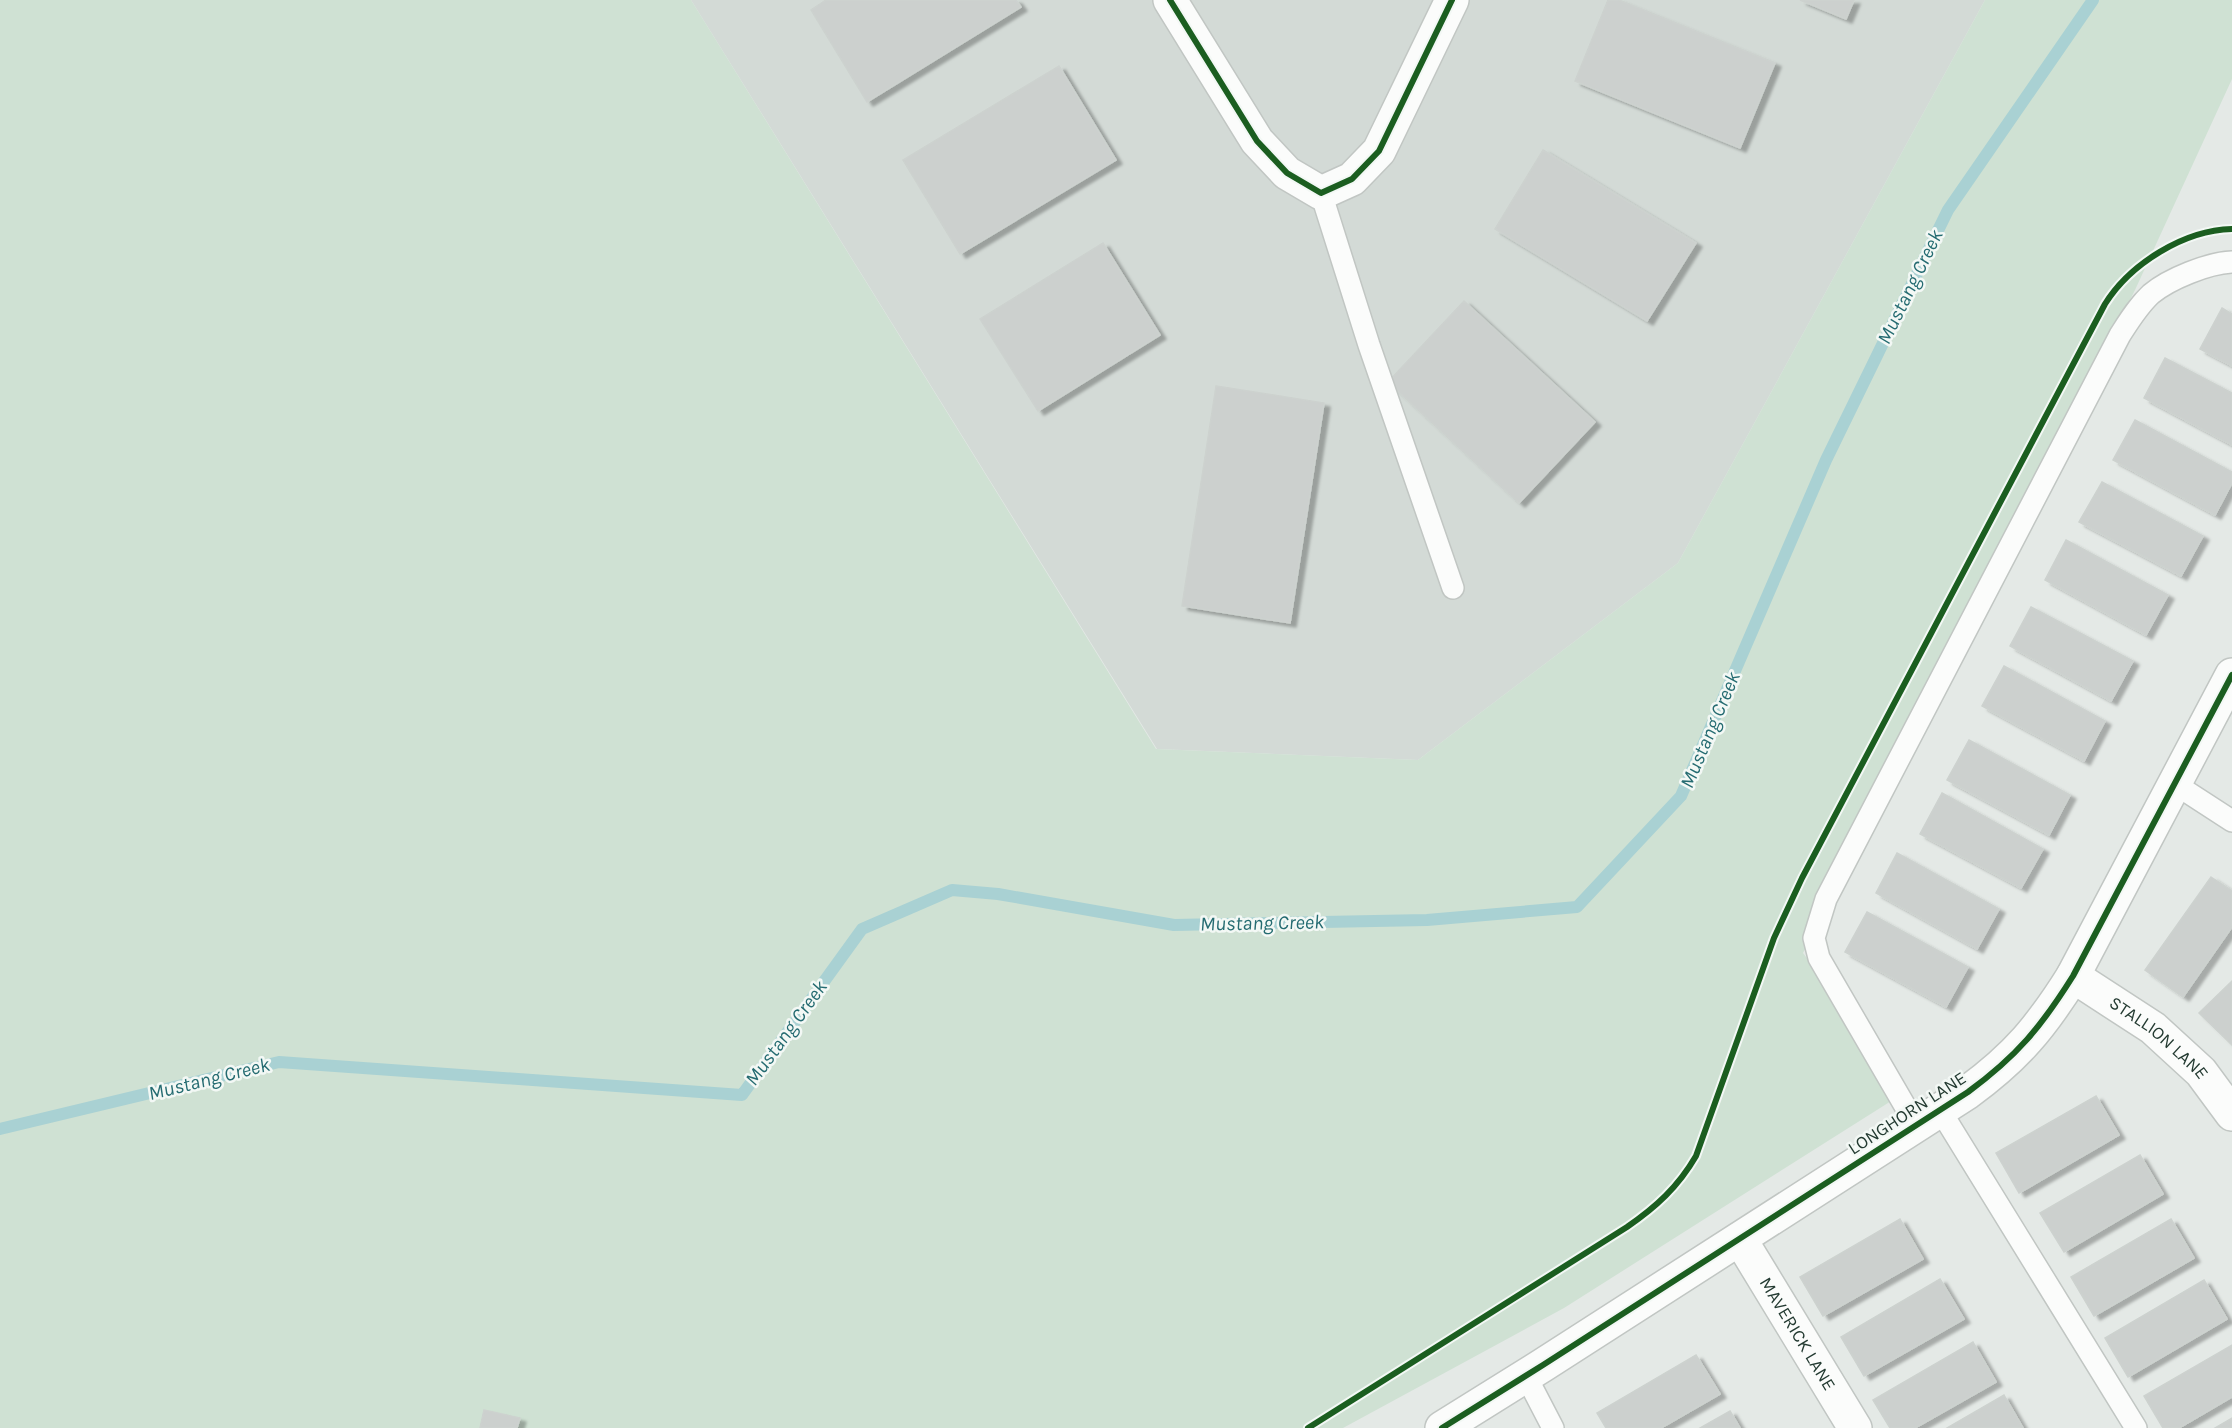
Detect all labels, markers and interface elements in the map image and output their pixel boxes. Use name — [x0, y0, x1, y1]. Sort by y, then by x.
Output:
water label: Mustang Creek — [1872, 225, 1948, 348]
water label: Mustang Creek — [1675, 668, 1745, 792]
water label: Mustang Creek — [1200, 910, 1325, 936]
water label: Mustang Creek — [740, 975, 832, 1090]
street label: STALLION LANE — [2105, 992, 2213, 1083]
water label: Mustang Creek — [146, 1053, 273, 1105]
street label: LONGHORN LANE — [1844, 1067, 1970, 1159]
street label: MAVERICK LANE — [1755, 1273, 1841, 1395]

